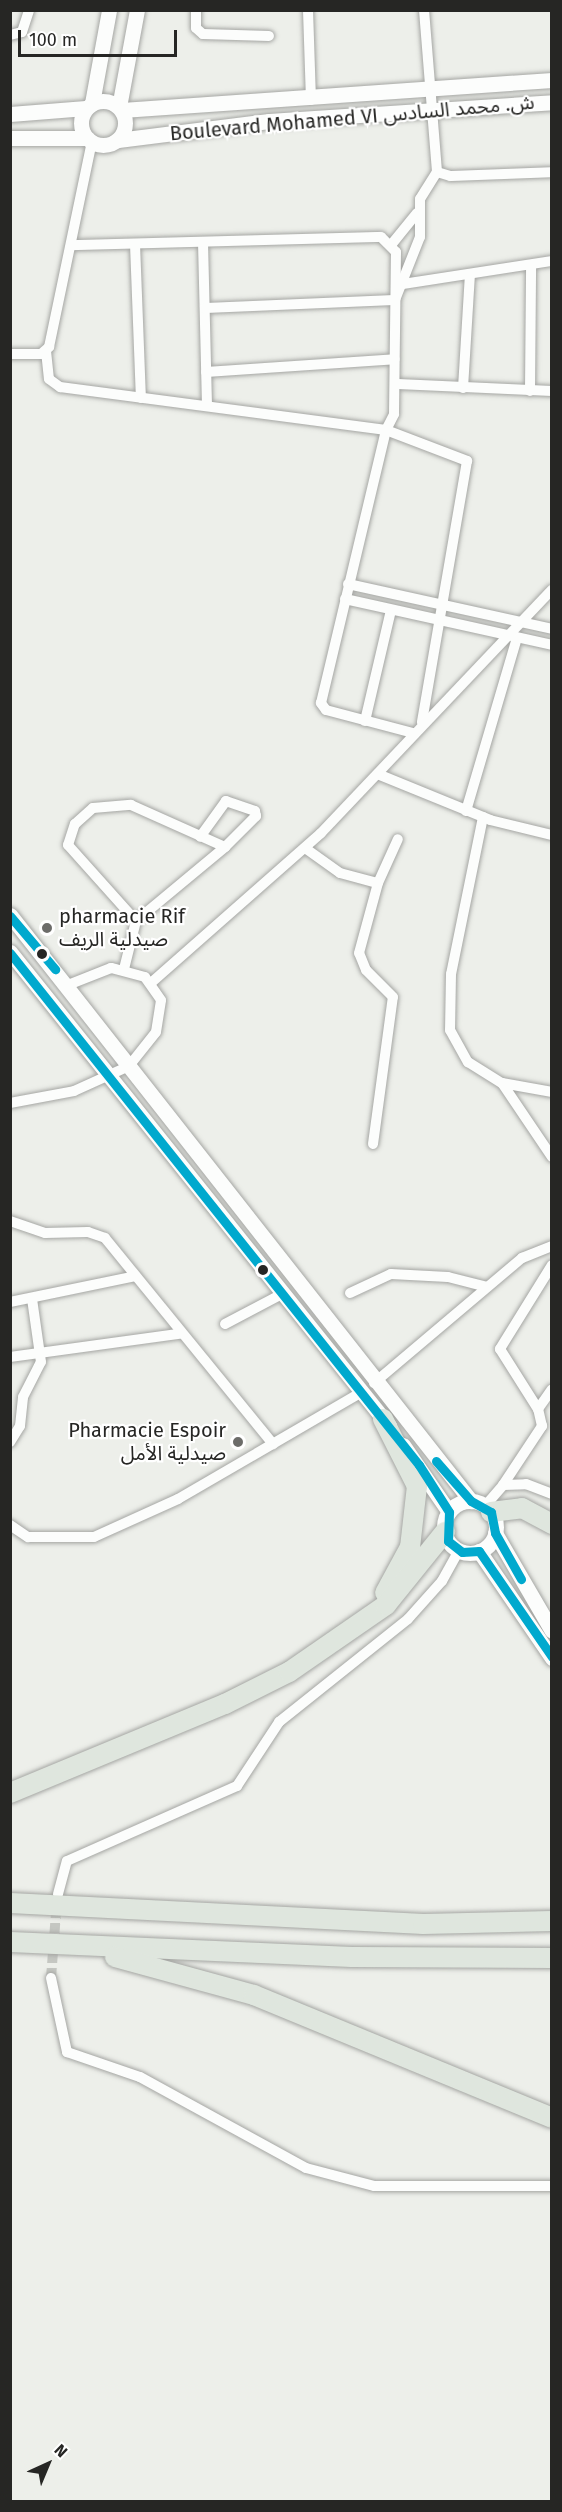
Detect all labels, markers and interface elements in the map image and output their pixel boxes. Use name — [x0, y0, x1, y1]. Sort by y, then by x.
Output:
scale bar — [21, 18, 180, 56]
text: 100 m — [29, 29, 77, 51]
street label: Boulevard Mohamed VI ش. محمد السادس — [169, 90, 535, 146]
place label: pharmacie Rif صيدلية الريف — [59, 904, 185, 951]
marker: pharmacie Rif صيدلية الريف — [40, 921, 54, 935]
unlabelled marker — [36, 948, 48, 960]
unlabelled marker — [257, 1264, 269, 1276]
place label: Pharmacie Espoir صيدلية الأمل — [68, 1418, 226, 1465]
marker: Pharmacie Espoir صيدلية الأمل — [231, 1435, 245, 1449]
north arrow — [18, 2434, 78, 2494]
text: N — [50, 2440, 71, 2461]

